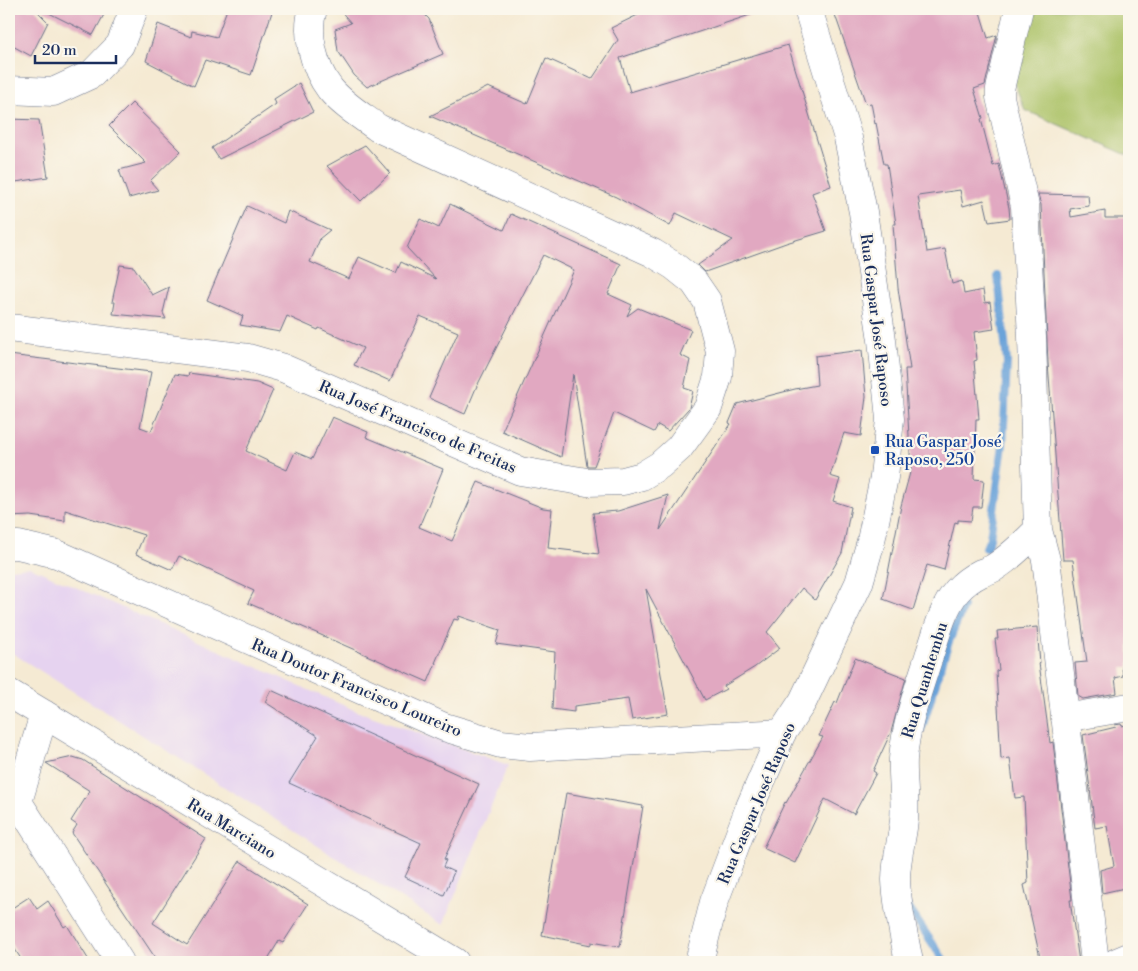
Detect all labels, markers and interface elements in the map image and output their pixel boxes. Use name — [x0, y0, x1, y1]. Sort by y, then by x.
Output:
scale bar — [35, 32, 116, 64]
text: 20 m — [42, 41, 77, 60]
street label: Rua Gaspar José Raposo — [855, 233, 897, 408]
street label: Rua José Francisco de Freitas — [316, 376, 520, 478]
place label: Rua Gaspar José Raposo, 250 — [885, 432, 1002, 470]
marker: Rua Gaspar José Raposo, 250 — [869, 444, 881, 456]
street label: Rua Quanhembu — [898, 620, 952, 741]
street label: Rua Doutor Francisco Loureiro — [248, 634, 465, 741]
street label: Rua Gaspar José Raposo — [714, 719, 800, 887]
street label: Rua Marciano — [183, 794, 280, 863]

